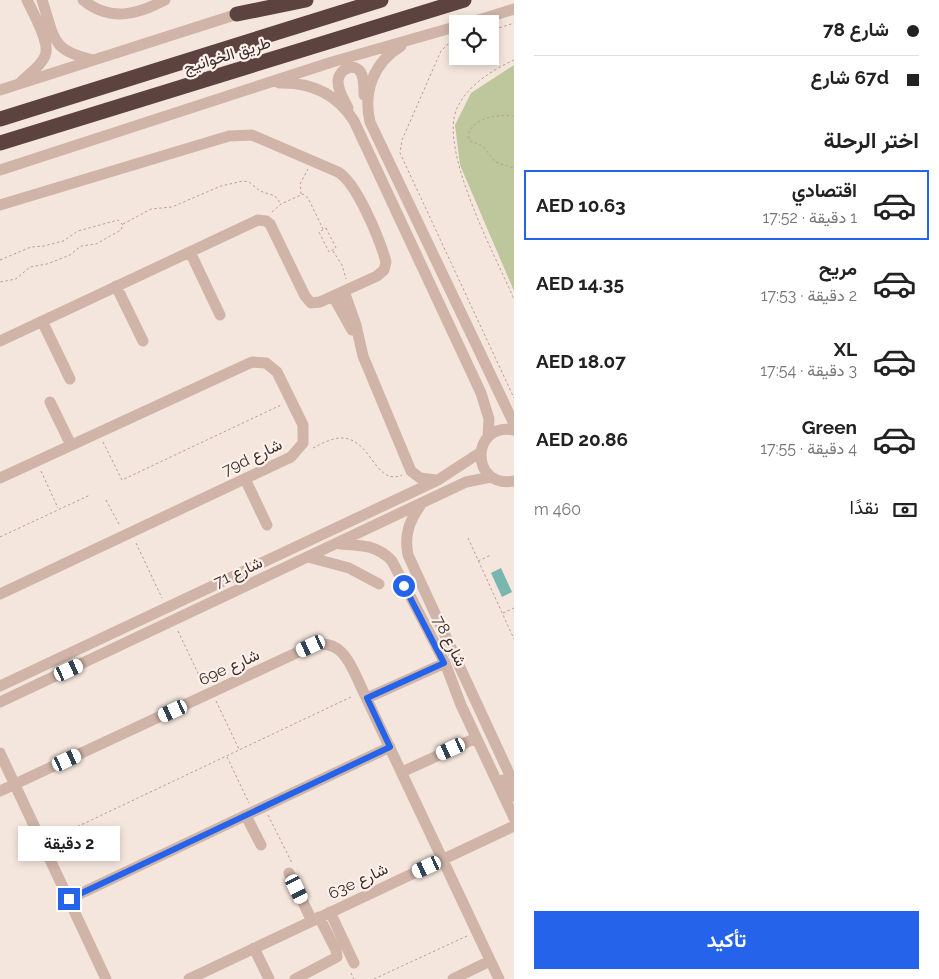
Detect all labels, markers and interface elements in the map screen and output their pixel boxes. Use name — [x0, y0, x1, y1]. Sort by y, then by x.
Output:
map controls — [449, 15, 499, 65]
button: locate — [449, 15, 499, 65]
text: شارع 78 — [823, 18, 889, 40]
street label: طريق الخوانيج — [181, 33, 274, 79]
text: 67d شارع — [811, 66, 889, 88]
text: اختر الرحلة — [823, 127, 919, 153]
text: اقتصادي — [792, 179, 857, 201]
icon: car — [872, 183, 917, 228]
text: AED 10.63 — [536, 194, 626, 216]
text: 1 دقيقة · 17:52 — [762, 208, 857, 227]
text: مريح — [819, 257, 857, 279]
icon: car — [872, 261, 917, 306]
text: AED 14.35 — [536, 272, 624, 294]
text: 2 دقيقة · 17:53 — [761, 286, 857, 305]
text: XL — [834, 338, 857, 360]
icon: car — [872, 339, 917, 384]
text: AED 18.07 — [536, 350, 626, 372]
text: 3 دقيقة · 17:54 — [760, 361, 857, 380]
text: Green — [802, 416, 857, 438]
icon: car — [872, 417, 917, 462]
text: AED 20.86 — [536, 428, 628, 450]
street label: 79d شارع — [219, 434, 286, 481]
text: 4 دقيقة · 17:55 — [760, 439, 857, 458]
text: نقدًا — [850, 496, 879, 518]
icon: cash — [891, 496, 919, 524]
text: 460 m — [534, 500, 581, 519]
street label: شارع 71 — [211, 552, 266, 593]
route start — [393, 575, 415, 597]
street label: شارع 78 — [427, 612, 471, 670]
car — [294, 633, 327, 659]
street label: 69e شارع — [196, 645, 263, 691]
car — [52, 657, 85, 683]
car — [156, 698, 189, 724]
car — [434, 736, 467, 762]
car — [50, 747, 83, 773]
callout: 2 دقيقة — [18, 826, 120, 862]
text: 2 دقيقة — [44, 834, 94, 853]
car — [410, 854, 443, 880]
street label: 63e شارع — [325, 859, 392, 905]
car — [283, 872, 310, 906]
route end — [58, 888, 80, 910]
button: تأكيد — [534, 911, 919, 969]

